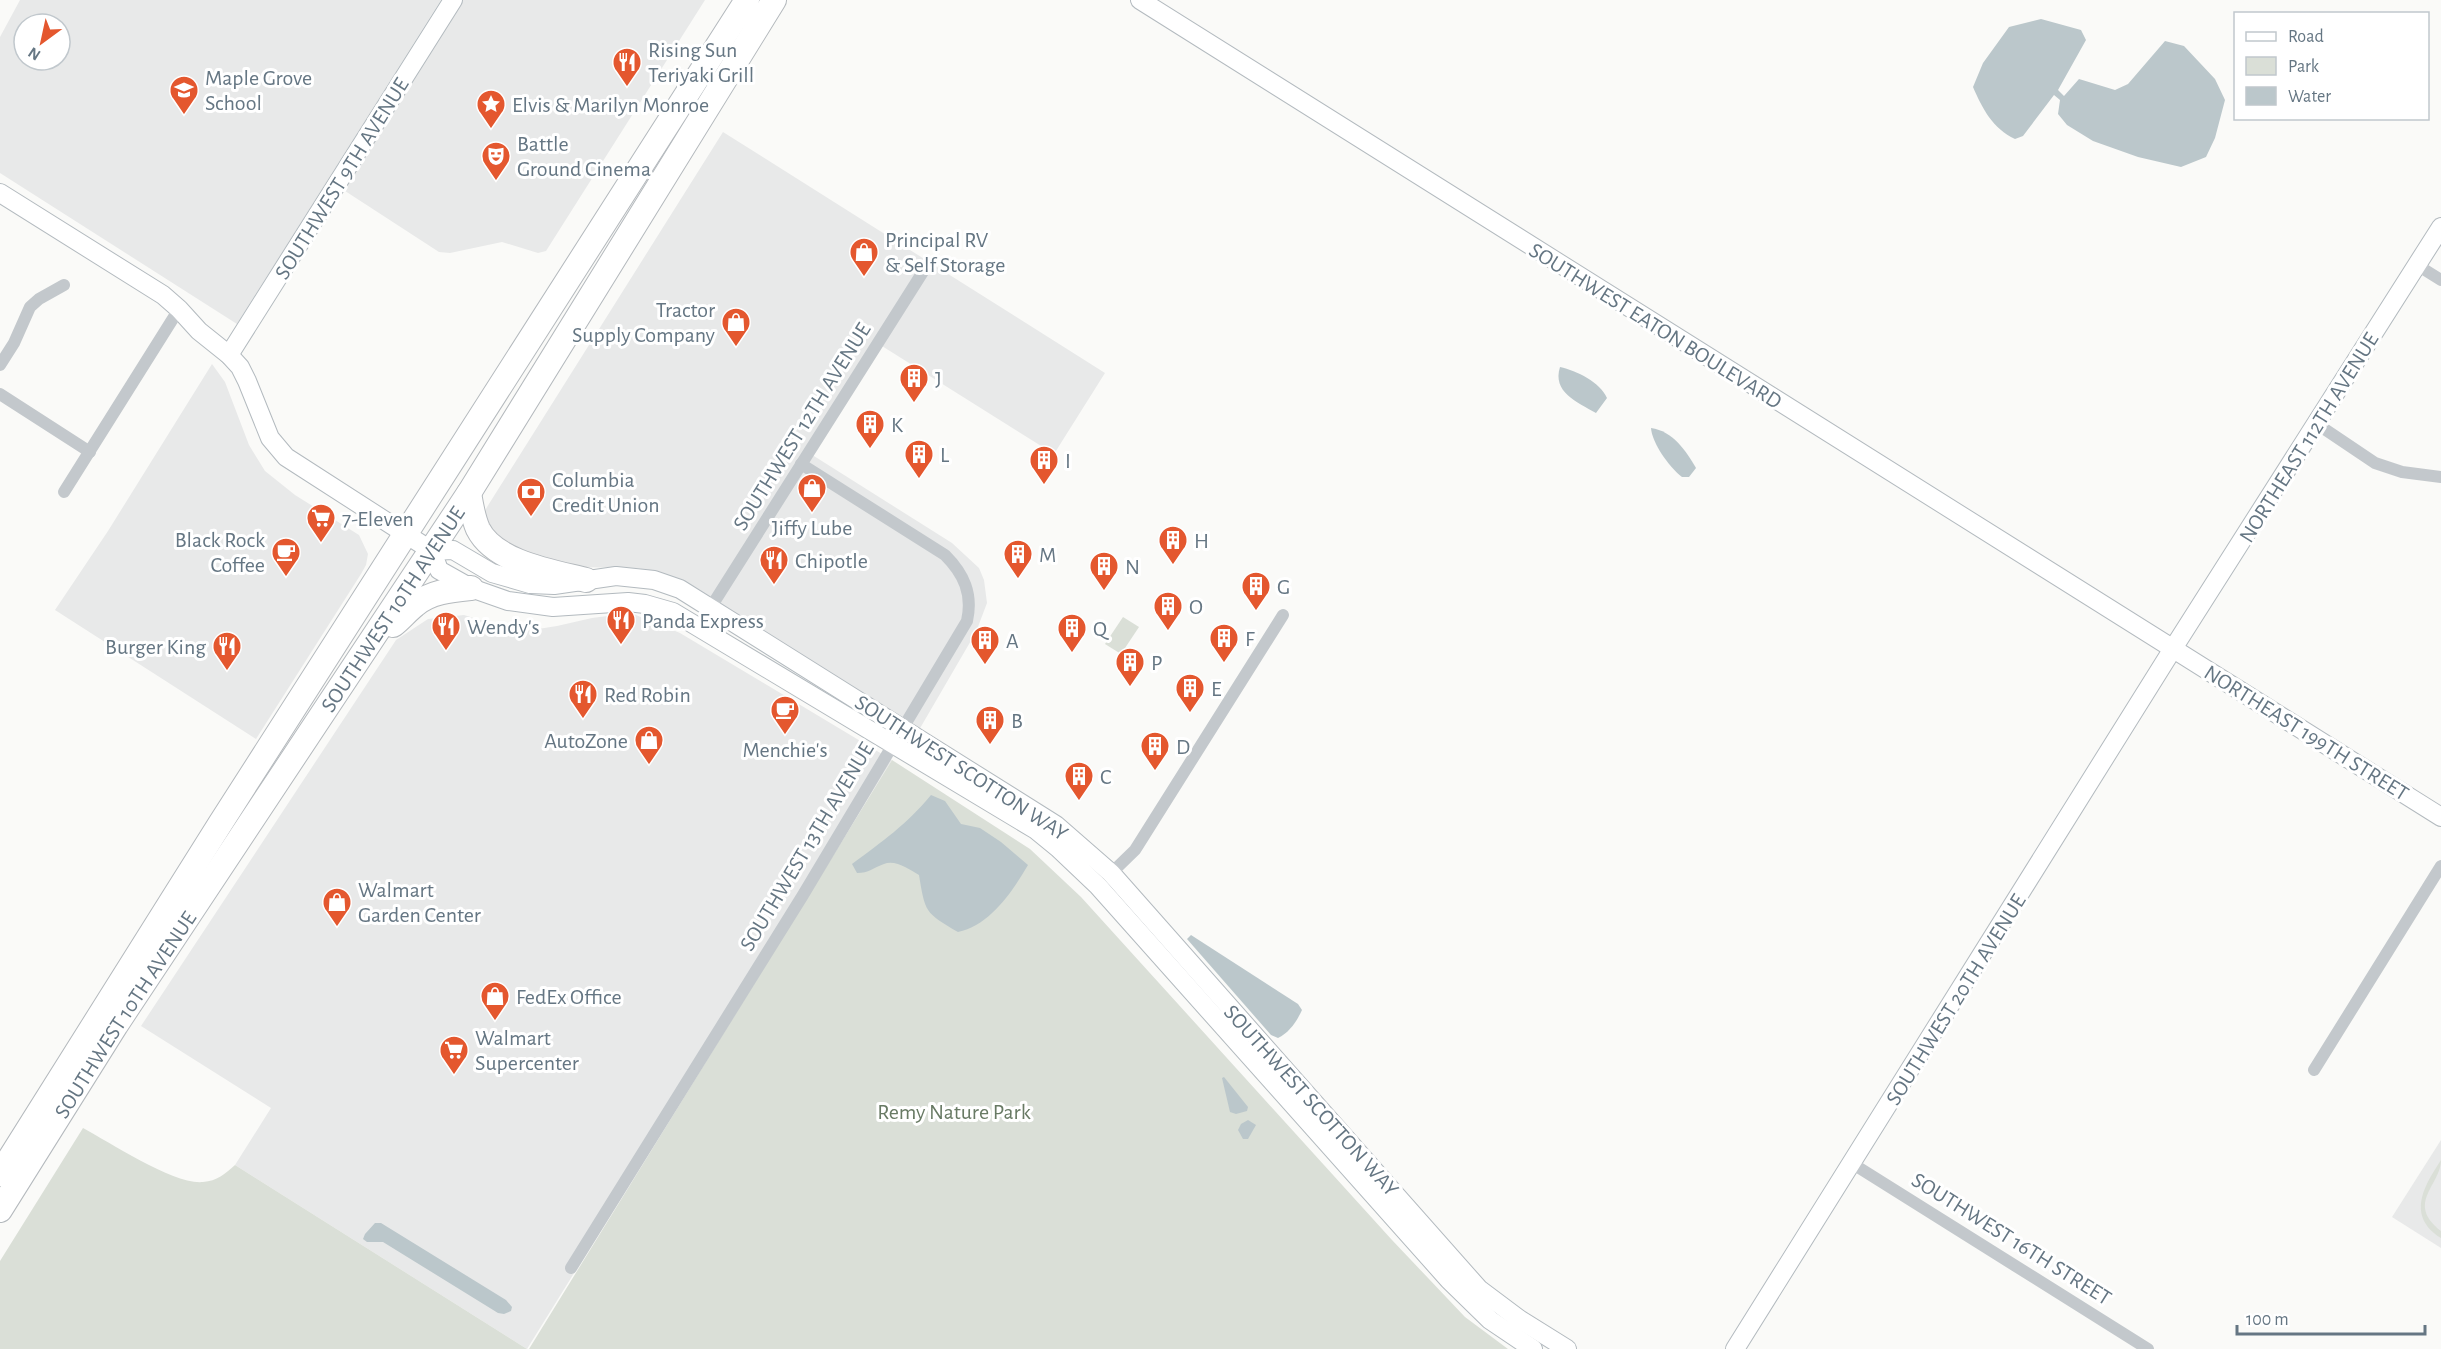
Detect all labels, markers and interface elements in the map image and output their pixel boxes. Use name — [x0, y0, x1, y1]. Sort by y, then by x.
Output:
north arrow — [12, 12, 72, 72]
legend — [2234, 12, 2429, 120]
text: Road — [2288, 28, 2324, 46]
place label: Rising Sun Teriyaki Grill — [648, 39, 754, 86]
text: N — [25, 44, 43, 63]
restaurant icon: Rising Sun Teriyaki Grill — [611, 46, 643, 88]
text: Park — [2288, 58, 2320, 76]
place label: Maple Grove School — [205, 67, 312, 114]
school or university icon: Maple Grove School — [168, 74, 200, 116]
street label: SOUTHWEST 9TH AVENUE — [271, 74, 413, 283]
place icon: Elvis & Marilyn Monroe — [475, 88, 507, 130]
text: Water — [2288, 88, 2331, 106]
place label: Elvis & Marilyn Monroe — [512, 94, 709, 116]
place label: Battle Ground Cinema — [517, 133, 651, 180]
theatre icon: Battle Ground Cinema — [480, 140, 512, 182]
place label: Principal RV & Self Storage — [885, 229, 1005, 276]
shop icon: Principal RV & Self Storage — [848, 236, 880, 278]
street label: SOUTHWEST EATON BOULEVARD — [1525, 239, 1786, 413]
place label: Tractor Supply Company — [572, 299, 716, 346]
shop icon: Tractor Supply Company — [720, 306, 752, 348]
street label: SOUTHWEST 12TH AVENUE — [729, 319, 875, 534]
street label: NORTHEAST 112TH AVENUE — [2235, 328, 2383, 546]
building icon: J — [898, 362, 930, 404]
place label: J — [935, 368, 942, 390]
building icon: K — [854, 408, 886, 450]
place label: K — [891, 414, 904, 436]
building icon: L — [903, 438, 935, 480]
place label: L — [940, 444, 950, 466]
building icon: I — [1028, 444, 1060, 486]
place label: I — [1065, 450, 1071, 472]
place label: Columbia Credit Union — [552, 469, 660, 516]
shop icon: Jiffy Lube — [796, 472, 828, 514]
bank icon: Columbia Credit Union — [515, 476, 547, 518]
supermarket icon: 7-Eleven — [305, 502, 337, 544]
street label: SOUTHWEST 10TH AVENUE — [317, 502, 469, 716]
place label: 7-Eleven — [342, 508, 414, 530]
place label: Jiffy Lube — [772, 517, 852, 539]
building icon: H — [1157, 524, 1189, 566]
place label: Black Rock Coffee — [175, 529, 265, 576]
place label: H — [1194, 530, 1209, 552]
cafe icon: Black Rock Coffee — [270, 536, 302, 578]
building icon: M — [1002, 538, 1034, 580]
restaurant icon: Chipotle — [758, 544, 790, 586]
place label: M — [1039, 544, 1056, 566]
place label: Chipotle — [795, 550, 868, 572]
building icon: N — [1088, 550, 1120, 592]
place label: N — [1125, 556, 1140, 578]
building icon: G — [1240, 570, 1272, 612]
place label: G — [1277, 576, 1290, 598]
building icon: O — [1152, 590, 1184, 632]
place label: O — [1189, 596, 1203, 618]
restaurant icon: Panda Express — [605, 604, 637, 646]
restaurant icon: Wendy's — [430, 610, 462, 652]
place label: Panda Express — [642, 610, 764, 632]
building icon: Q — [1056, 612, 1088, 654]
place label: Wendy's — [467, 616, 540, 638]
place label: Q — [1093, 618, 1110, 640]
building icon: F — [1208, 622, 1240, 664]
building icon: A — [969, 624, 1001, 666]
place label: F — [1245, 628, 1255, 650]
restaurant icon: Burger King — [211, 630, 243, 672]
place label: A — [1006, 630, 1019, 652]
place label: Burger King — [105, 636, 206, 658]
building icon: P — [1114, 646, 1146, 688]
place label: P — [1151, 652, 1162, 674]
street label: NORTHEAST 199TH STREET — [2200, 661, 2413, 805]
building icon: E — [1174, 672, 1206, 714]
restaurant icon: Red Robin — [567, 678, 599, 720]
place label: E — [1211, 678, 1222, 700]
place label: Red Robin — [604, 684, 691, 706]
street label: SOUTHWEST SCOTTON WAY — [851, 691, 1072, 845]
cafe icon: Menchie's — [769, 694, 801, 736]
building icon: B — [974, 704, 1006, 746]
place label: B — [1011, 710, 1023, 732]
shop icon: AutoZone — [633, 724, 665, 766]
place label: AutoZone — [544, 730, 628, 752]
building icon: D — [1139, 730, 1171, 772]
place label: D — [1176, 736, 1190, 758]
street label: SOUTHWEST 13TH AVENUE — [736, 738, 878, 955]
place label: Menchie's — [742, 739, 828, 761]
building icon: C — [1063, 760, 1095, 802]
place label: C — [1100, 766, 1111, 788]
place label: Walmart Garden Center — [358, 879, 481, 926]
shop icon: Walmart Garden Center — [321, 886, 353, 928]
street label: SOUTHWEST 20TH AVENUE — [1882, 890, 2030, 1109]
street label: SOUTHWEST 10TH AVENUE — [51, 907, 201, 1122]
shop icon: FedEx Office — [479, 980, 511, 1022]
place label: FedEx Office — [516, 986, 622, 1008]
street label: SOUTHWEST SCOTTON WAY — [1220, 1001, 1403, 1201]
place label: Walmart Supercenter — [475, 1027, 579, 1074]
supermarket icon: Walmart Supercenter — [438, 1034, 470, 1076]
park label: Remy Nature Park — [877, 1101, 1031, 1123]
street label: SOUTHWEST 16TH STREET — [1908, 1168, 2115, 1309]
scale bar — [2237, 1298, 2424, 1336]
text: 100 m — [2246, 1311, 2289, 1329]

